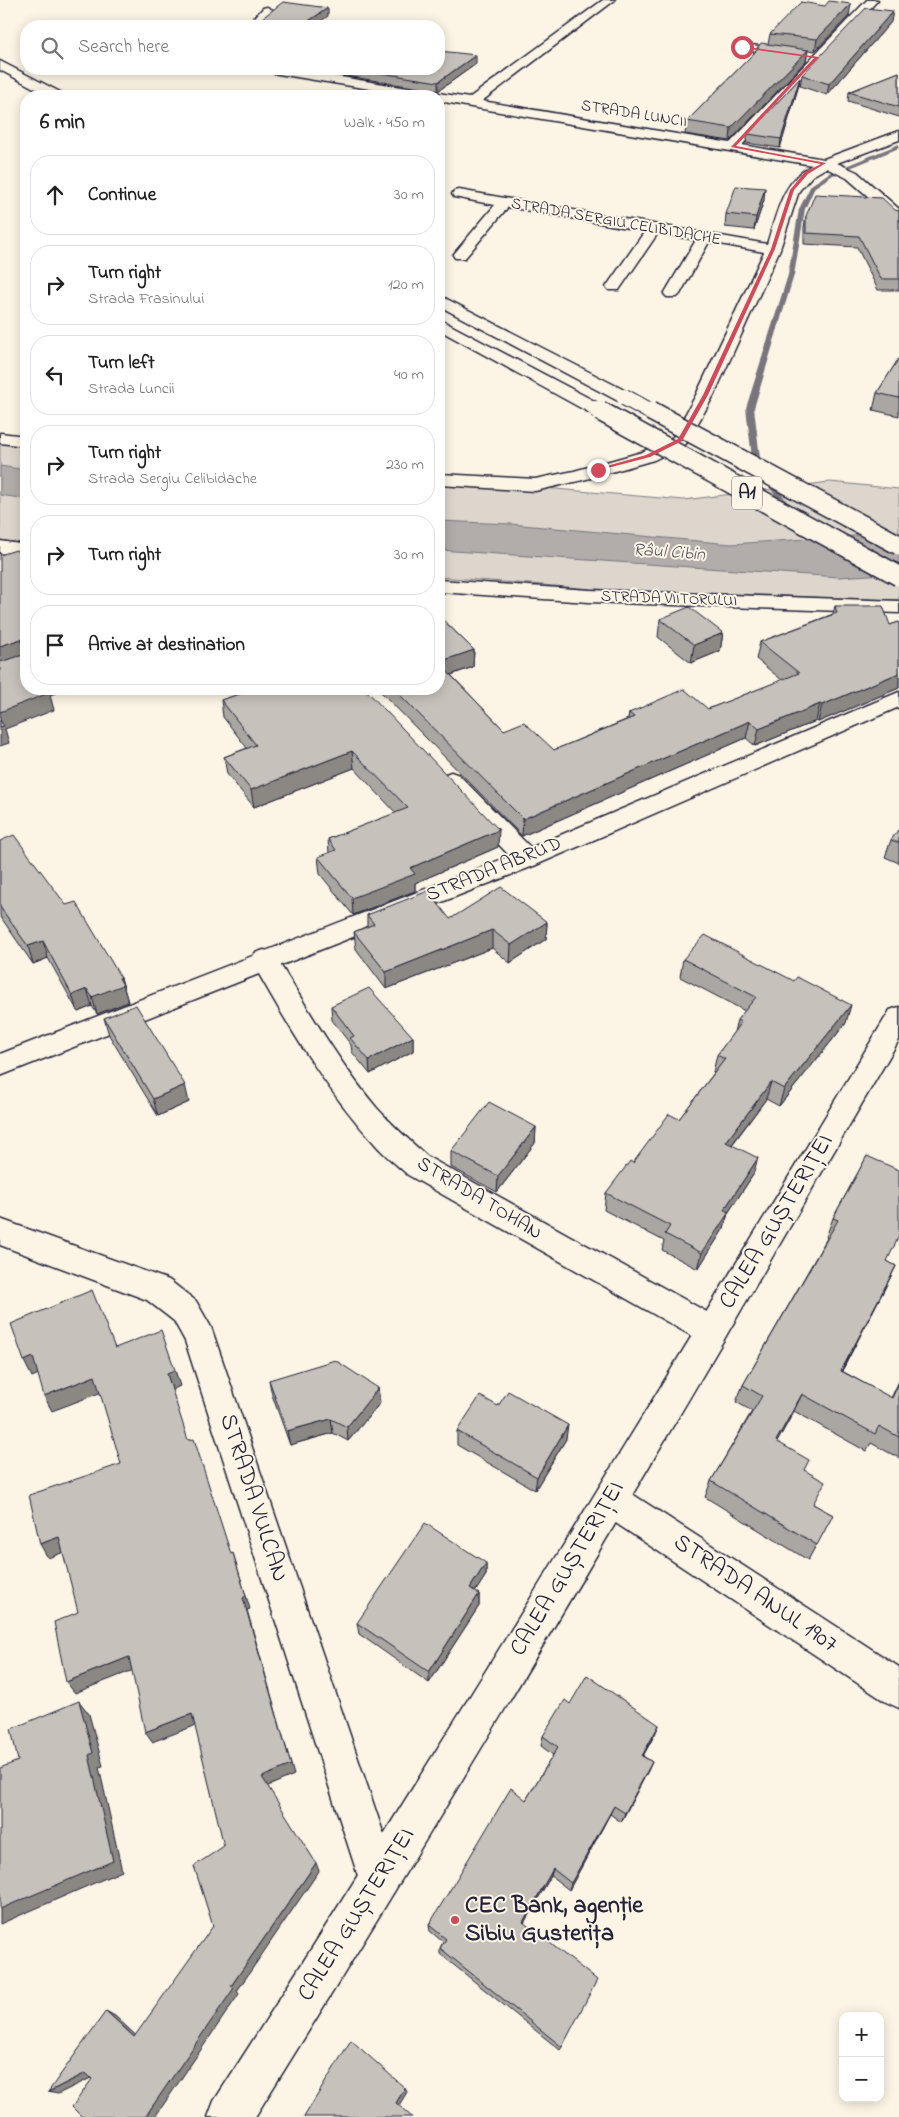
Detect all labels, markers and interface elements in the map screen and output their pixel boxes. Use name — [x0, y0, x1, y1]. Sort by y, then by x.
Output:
search box — [20, 20, 445, 75]
icon: search — [38, 34, 66, 62]
text: Search here — [78, 34, 169, 61]
route start — [731, 36, 754, 59]
street label: STRADA LUNCII — [579, 94, 689, 134]
text: 6 min — [40, 108, 85, 138]
text: Walk · 450 m — [344, 111, 425, 135]
icon: ahead — [41, 181, 69, 209]
text: Continue — [88, 182, 156, 209]
text: 30 m — [394, 183, 424, 207]
street label: STRADA SERGIU CELIBIDACHE — [509, 192, 723, 252]
text: Turn right — [88, 260, 161, 287]
icon: right — [41, 271, 69, 299]
text: 120 m — [388, 273, 424, 297]
text: Strada Frasinului — [88, 287, 204, 311]
text: Turn left — [88, 350, 155, 377]
icon: left — [41, 361, 69, 389]
text: 40 m — [394, 363, 424, 387]
text: Strada Luncii — [88, 377, 175, 401]
text: Turn right — [88, 440, 161, 467]
icon: right — [41, 451, 69, 479]
text: 230 m — [386, 453, 424, 477]
route end — [587, 459, 610, 482]
text: Strada Sergiu Celibidache — [88, 467, 257, 491]
road number: A1 — [732, 476, 762, 509]
water label: Râul Cibin — [632, 538, 707, 569]
icon: right — [41, 541, 69, 569]
text: Turn right — [88, 542, 161, 569]
text: 30 m — [394, 543, 424, 567]
street label: STRADA VIITORULUI — [600, 585, 738, 613]
icon: arrive — [41, 631, 69, 659]
text: Arrive at destination — [88, 632, 245, 659]
street label: STRADA ABRUD — [422, 830, 566, 910]
street label: CALEA GUȘTERIȚEI — [711, 1128, 843, 1316]
street label: STRADA TOHAN — [411, 1150, 547, 1248]
street label: STRADA VULCAN — [209, 1409, 297, 1587]
street label: CALEA GUȘTERIȚEI — [502, 1475, 634, 1663]
street label: STRADA ANUL 1907 — [666, 1526, 844, 1662]
street label: CALEA GUȘTERIȚEI — [289, 1821, 425, 2009]
place label: CEC Bank, agenție Sibiu Gusterița — [465, 1889, 644, 1952]
marker: CEC Bank, agenție Sibiu Gusterița — [449, 1914, 461, 1926]
map controls — [839, 2012, 884, 2102]
button: + — [839, 2012, 884, 2057]
button: − — [839, 2057, 884, 2102]

